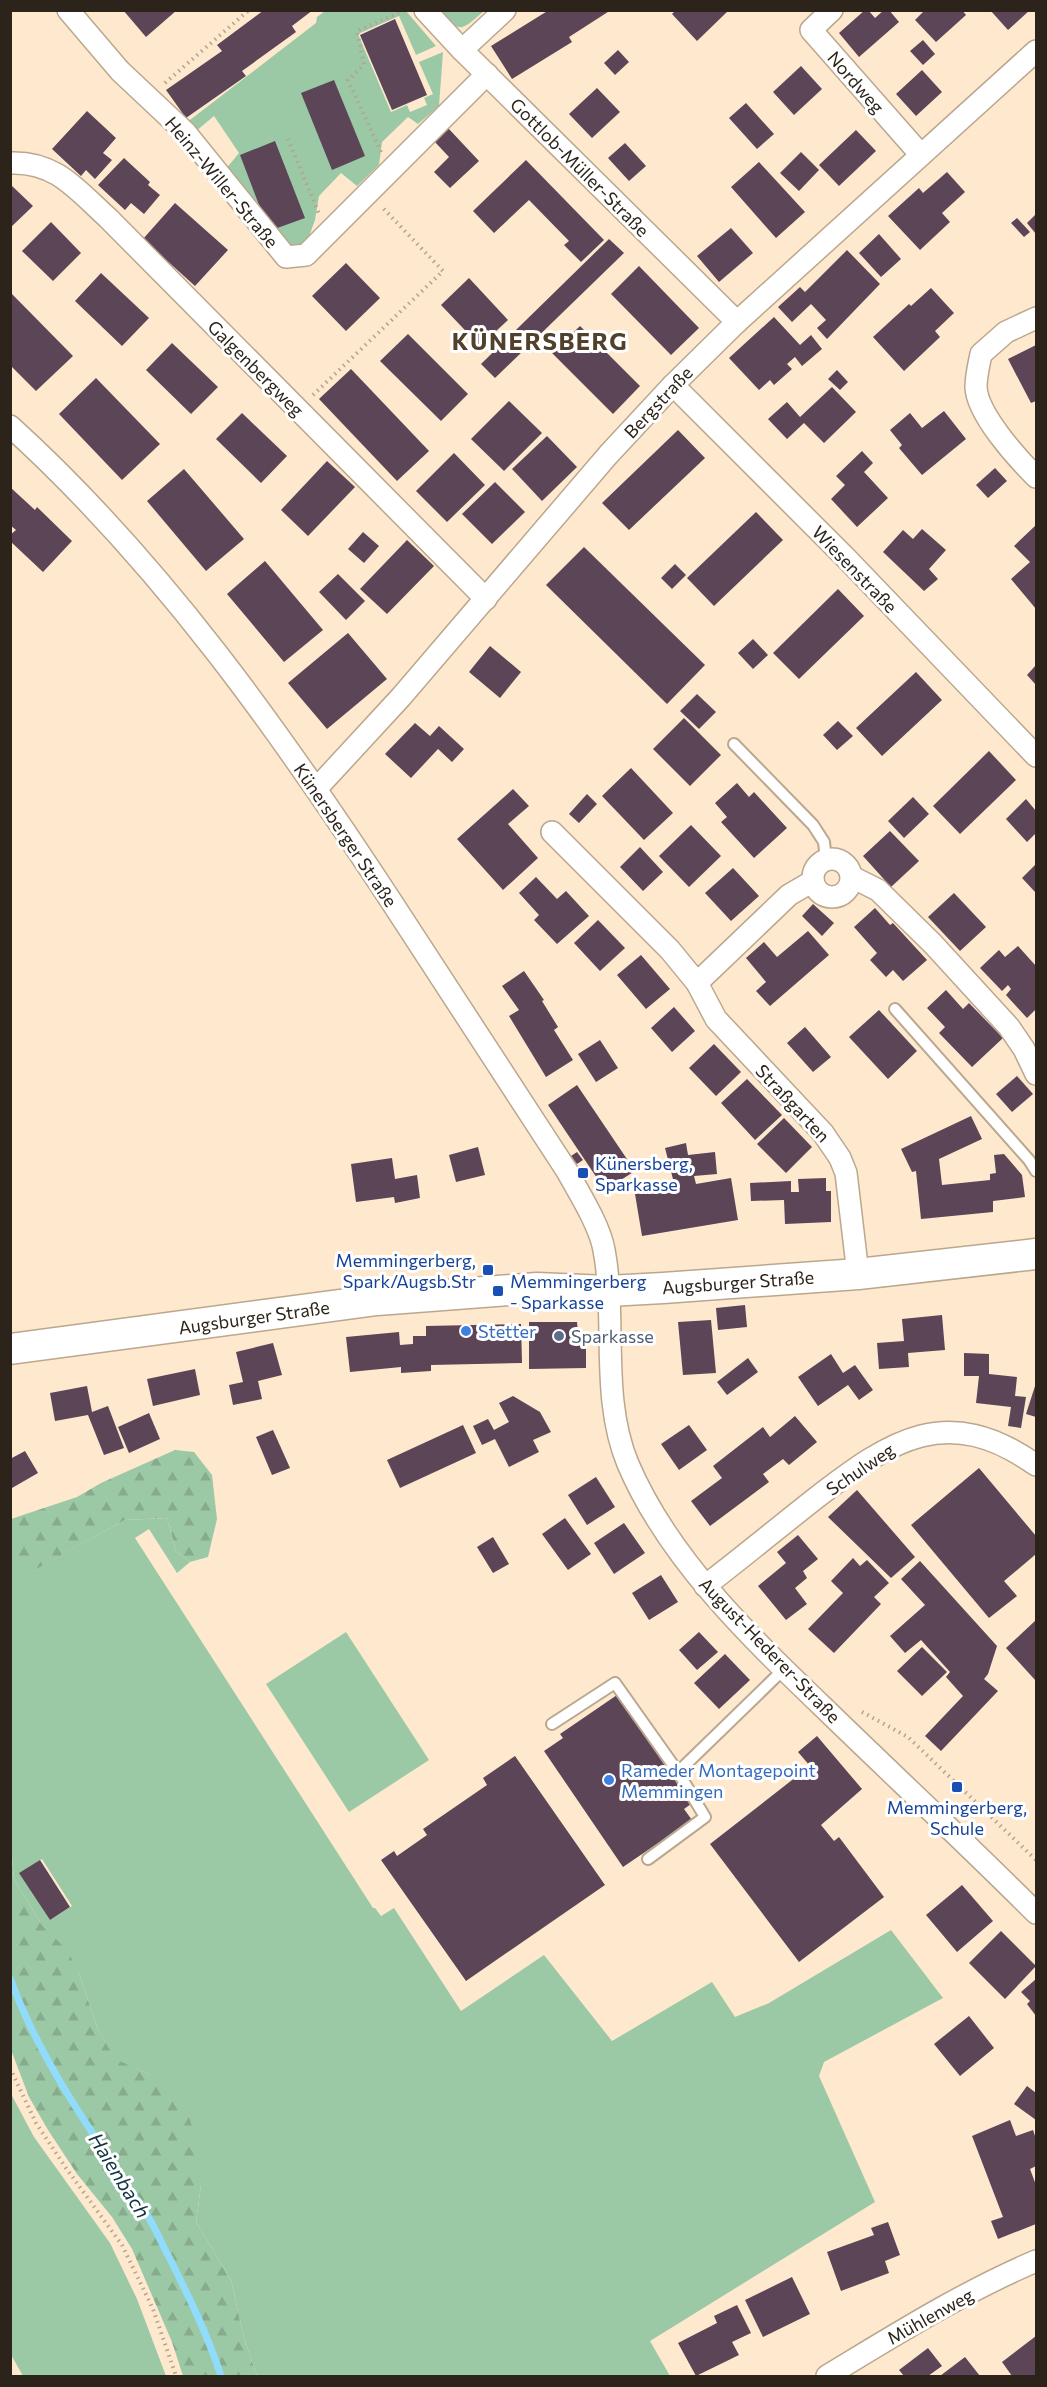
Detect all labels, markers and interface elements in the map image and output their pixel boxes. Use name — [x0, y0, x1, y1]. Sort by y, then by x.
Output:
street label: Nordweg — [823, 46, 889, 118]
street label: Gottlob-Müller-Straße — [506, 93, 654, 241]
street label: Heinz-Willer-Straße — [161, 112, 283, 252]
street label: Galgenbergweg — [203, 315, 309, 421]
district label: KÜNERSBERG — [452, 326, 628, 355]
street label: Bergstraße — [619, 361, 697, 443]
street label: Wiesenstraße — [808, 521, 902, 617]
street label: Künersberger Straße — [290, 759, 402, 911]
street label: Straßgarten — [751, 1060, 835, 1146]
place label: Künersberg, Sparkasse — [595, 1152, 693, 1195]
marker: Künersberg, Sparkasse — [576, 1166, 590, 1180]
place label: Memmingerberg, Spark/Augsb.Str — [335, 1249, 476, 1292]
marker: Memmingerberg, Spark/Augsb.Str — [481, 1263, 495, 1277]
street label: Augsburger Straße — [661, 1266, 815, 1298]
place label: Memmingerberg - Sparkasse — [510, 1270, 647, 1313]
marker: Memmingerberg - Sparkasse — [491, 1284, 505, 1298]
street label: Augsburger Straße — [177, 1295, 331, 1339]
place label: Stetter — [478, 1320, 536, 1342]
marker: Stetter — [459, 1324, 473, 1338]
place label: Sparkasse — [571, 1325, 654, 1347]
marker: Sparkasse — [552, 1329, 566, 1343]
street label: Schulweg — [822, 1438, 899, 1500]
street label: August-Hederer-Straße — [695, 1573, 845, 1727]
place label: Rameder Montagepoint Memmingen — [621, 1759, 816, 1802]
marker: Rameder Montagepoint Memmingen — [602, 1773, 616, 1787]
marker: Memmingerberg, Schule — [950, 1780, 964, 1794]
place label: Memmingerberg, Schule — [887, 1796, 1027, 1839]
water label: Haienbach — [84, 2128, 156, 2222]
street label: Mühlenweg — [883, 2283, 977, 2349]

